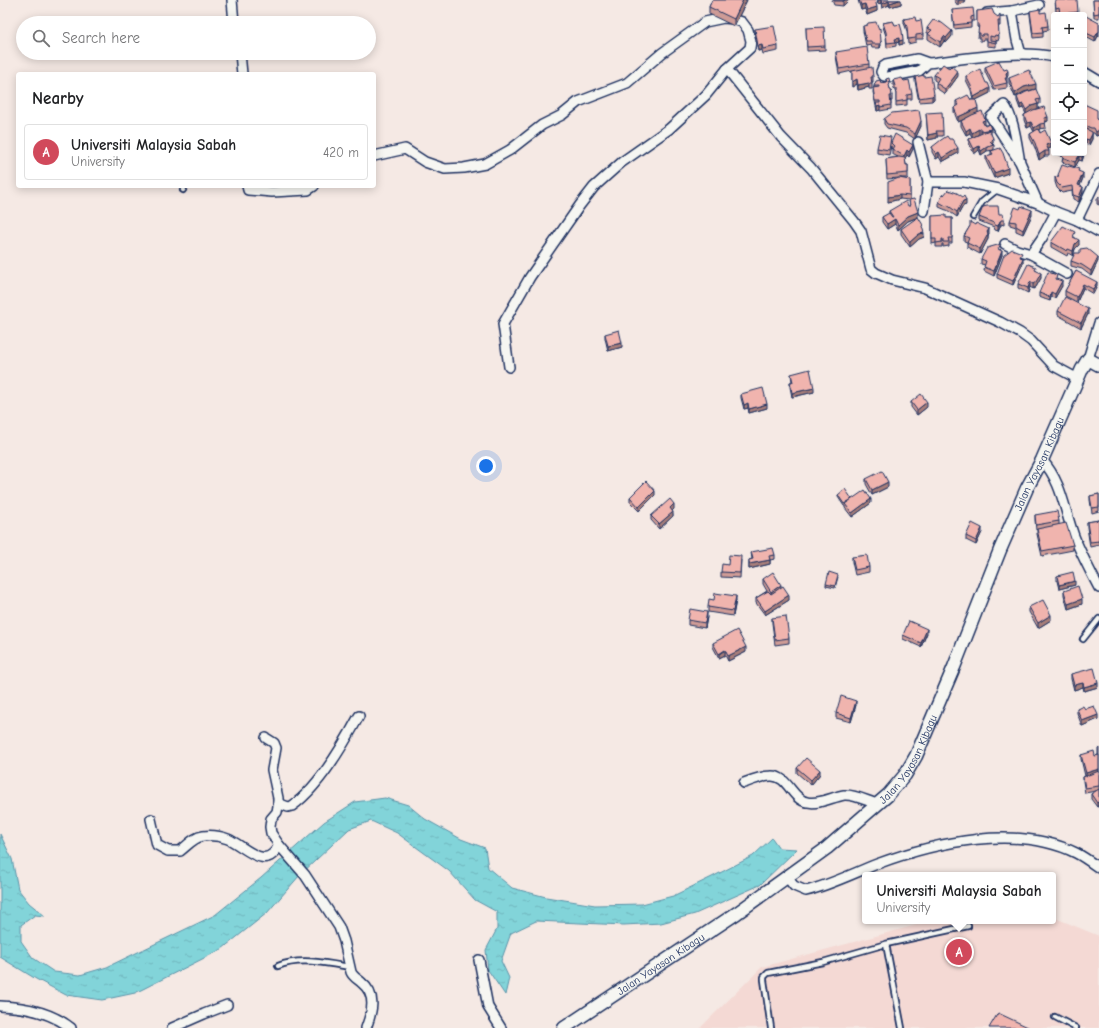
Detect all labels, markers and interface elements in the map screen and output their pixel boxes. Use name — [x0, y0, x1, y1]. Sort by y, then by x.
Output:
map controls — [1051, 12, 1087, 156]
button: + — [1051, 12, 1087, 48]
search box — [16, 16, 376, 60]
icon: search — [30, 27, 52, 49]
text: Search here — [62, 29, 140, 47]
button: − — [1051, 48, 1087, 84]
button: locate — [1051, 84, 1087, 120]
text: Nearby — [32, 89, 83, 108]
button: layers — [1051, 120, 1087, 156]
text: Universiti Malaysia Sabah — [71, 136, 236, 154]
text: A — [42, 145, 50, 160]
text: 420 m — [323, 145, 359, 160]
text: University — [71, 154, 125, 169]
street label: Jalan Yayasan Kibagu — [1011, 415, 1067, 513]
your location — [476, 456, 496, 476]
street label: Jalan Yayasan Kibagu — [876, 713, 939, 806]
popup — [862, 872, 1056, 924]
text: Universiti Malaysia Sabah — [876, 882, 1042, 900]
text: University — [876, 900, 930, 915]
street label: Jalan Yayasan Kibagu — [614, 930, 707, 998]
pin: A — [946, 937, 972, 967]

